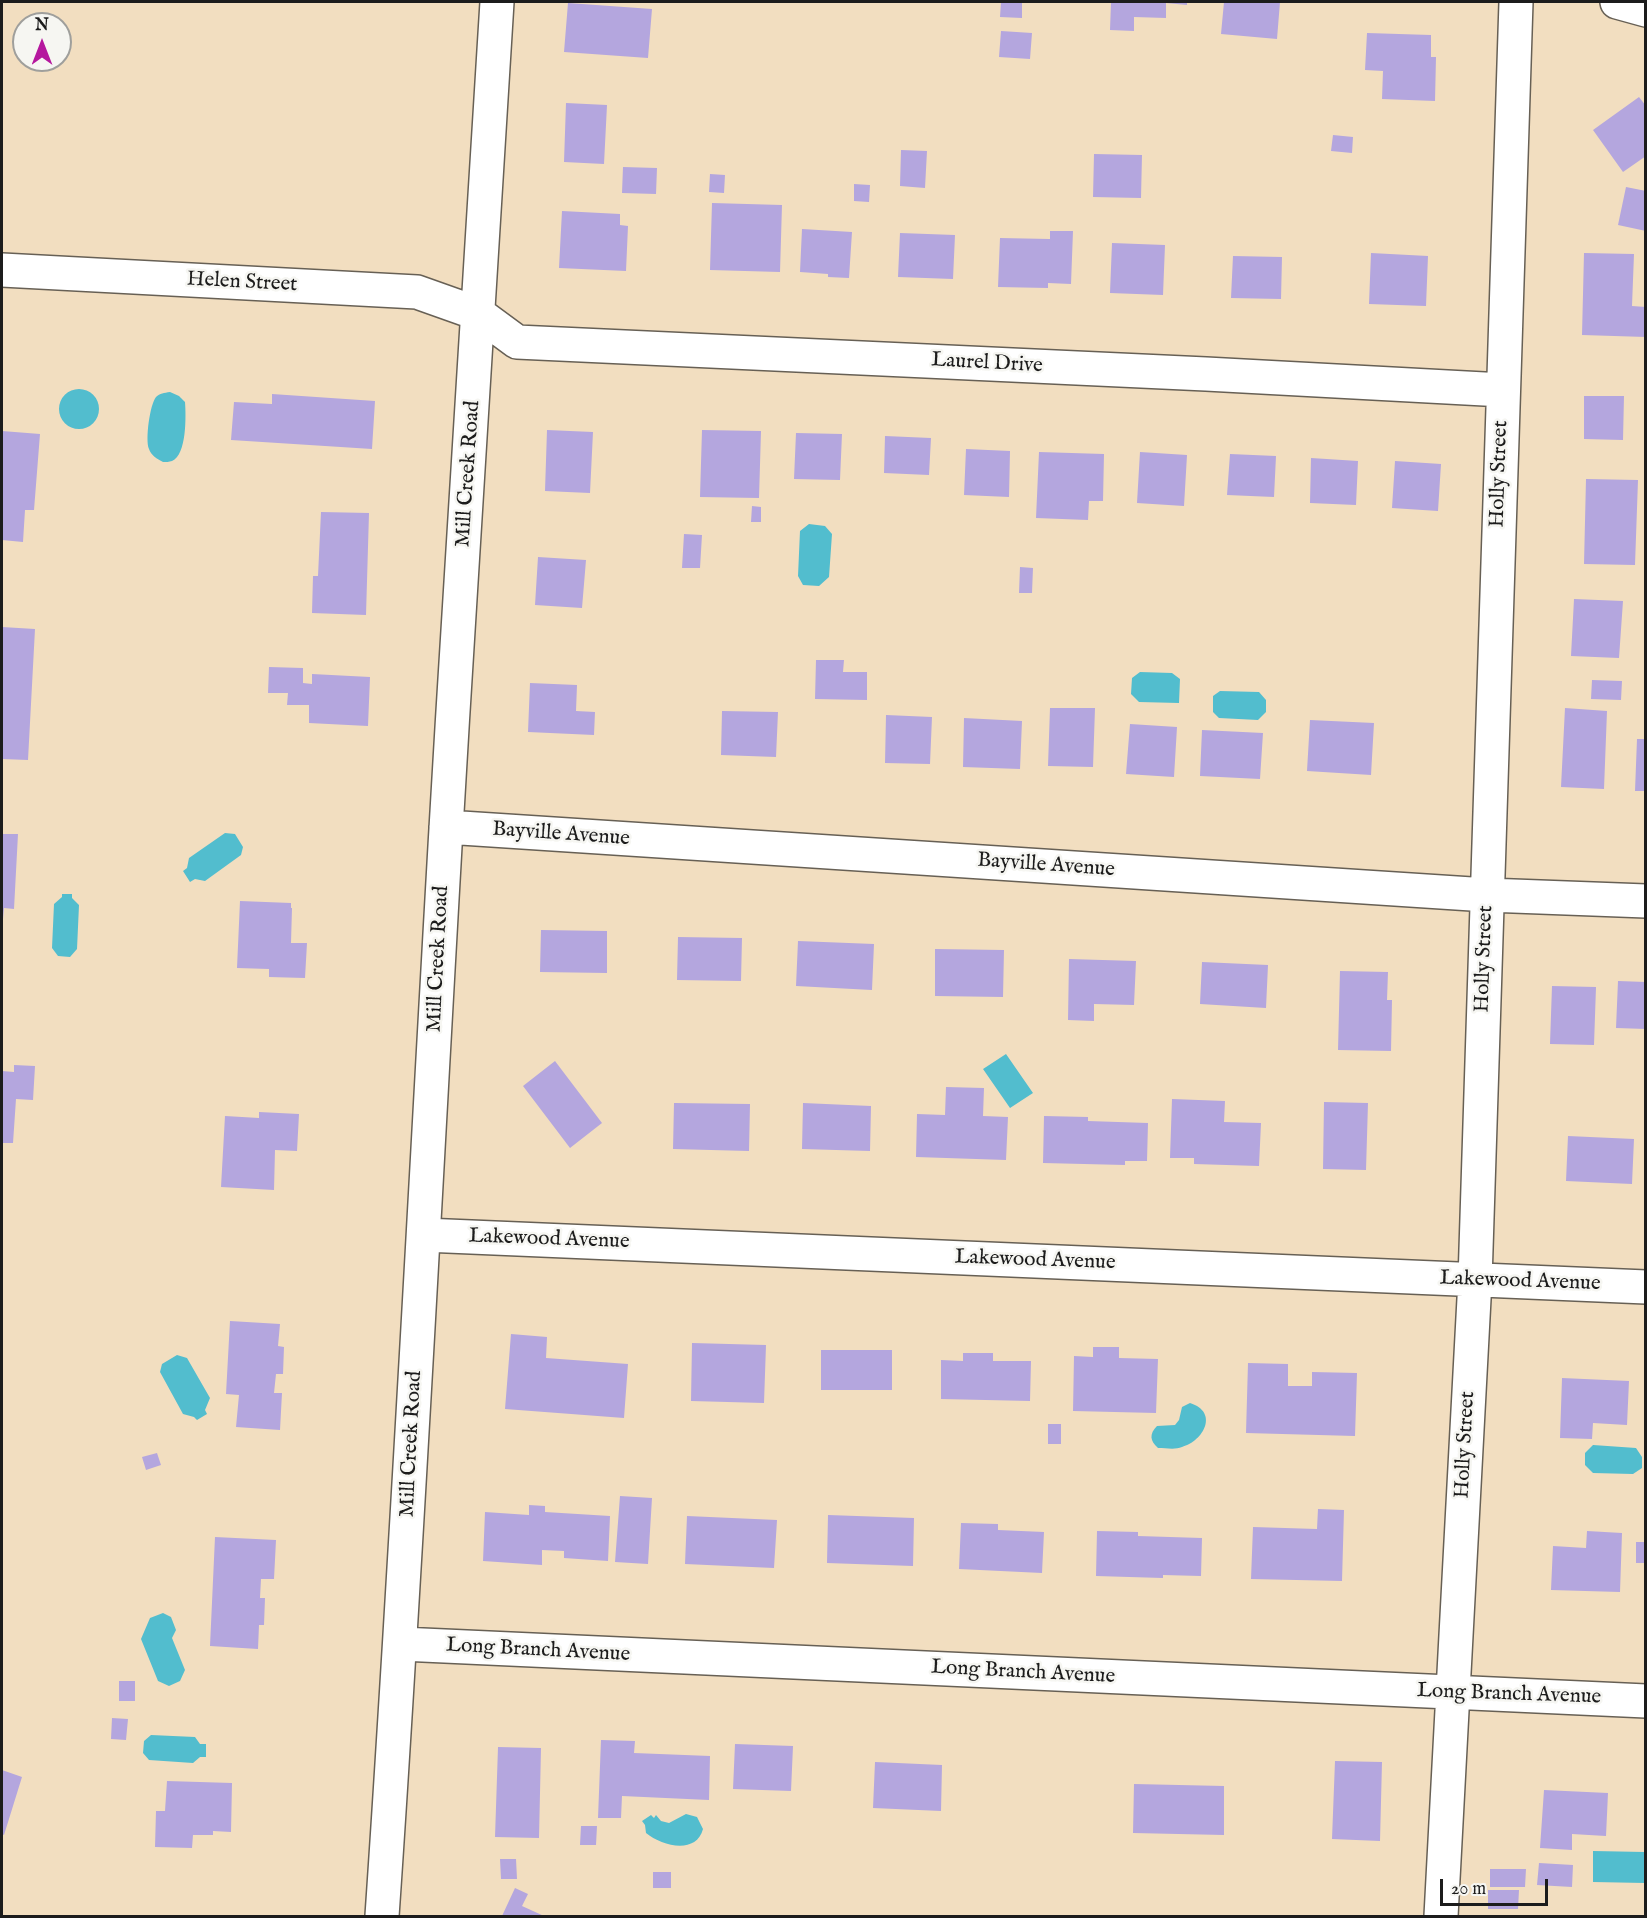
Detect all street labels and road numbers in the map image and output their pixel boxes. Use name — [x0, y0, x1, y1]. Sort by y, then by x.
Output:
street label: Helen Street — [186, 268, 298, 298]
street label: Laurel Drive — [931, 348, 1043, 380]
street label: Mill Creek Road — [451, 400, 487, 548]
street label: Holly Street — [1486, 420, 1514, 528]
street label: Bayville Avenue — [491, 818, 631, 852]
street label: Bayville Avenue — [976, 849, 1116, 883]
street label: Mill Creek Road — [423, 885, 455, 1033]
street label: Holly Street — [1471, 905, 1499, 1013]
street label: Lakewood Avenue — [468, 1225, 630, 1255]
street label: Lakewood Avenue — [954, 1246, 1116, 1276]
street label: Lakewood Avenue — [1439, 1267, 1601, 1297]
street label: Mill Creek Road — [396, 1370, 428, 1518]
street label: Holly Street — [1451, 1391, 1481, 1499]
street label: Long Branch Avenue — [445, 1634, 631, 1668]
street label: Long Branch Avenue — [930, 1656, 1116, 1690]
street label: Long Branch Avenue — [1416, 1679, 1602, 1711]

